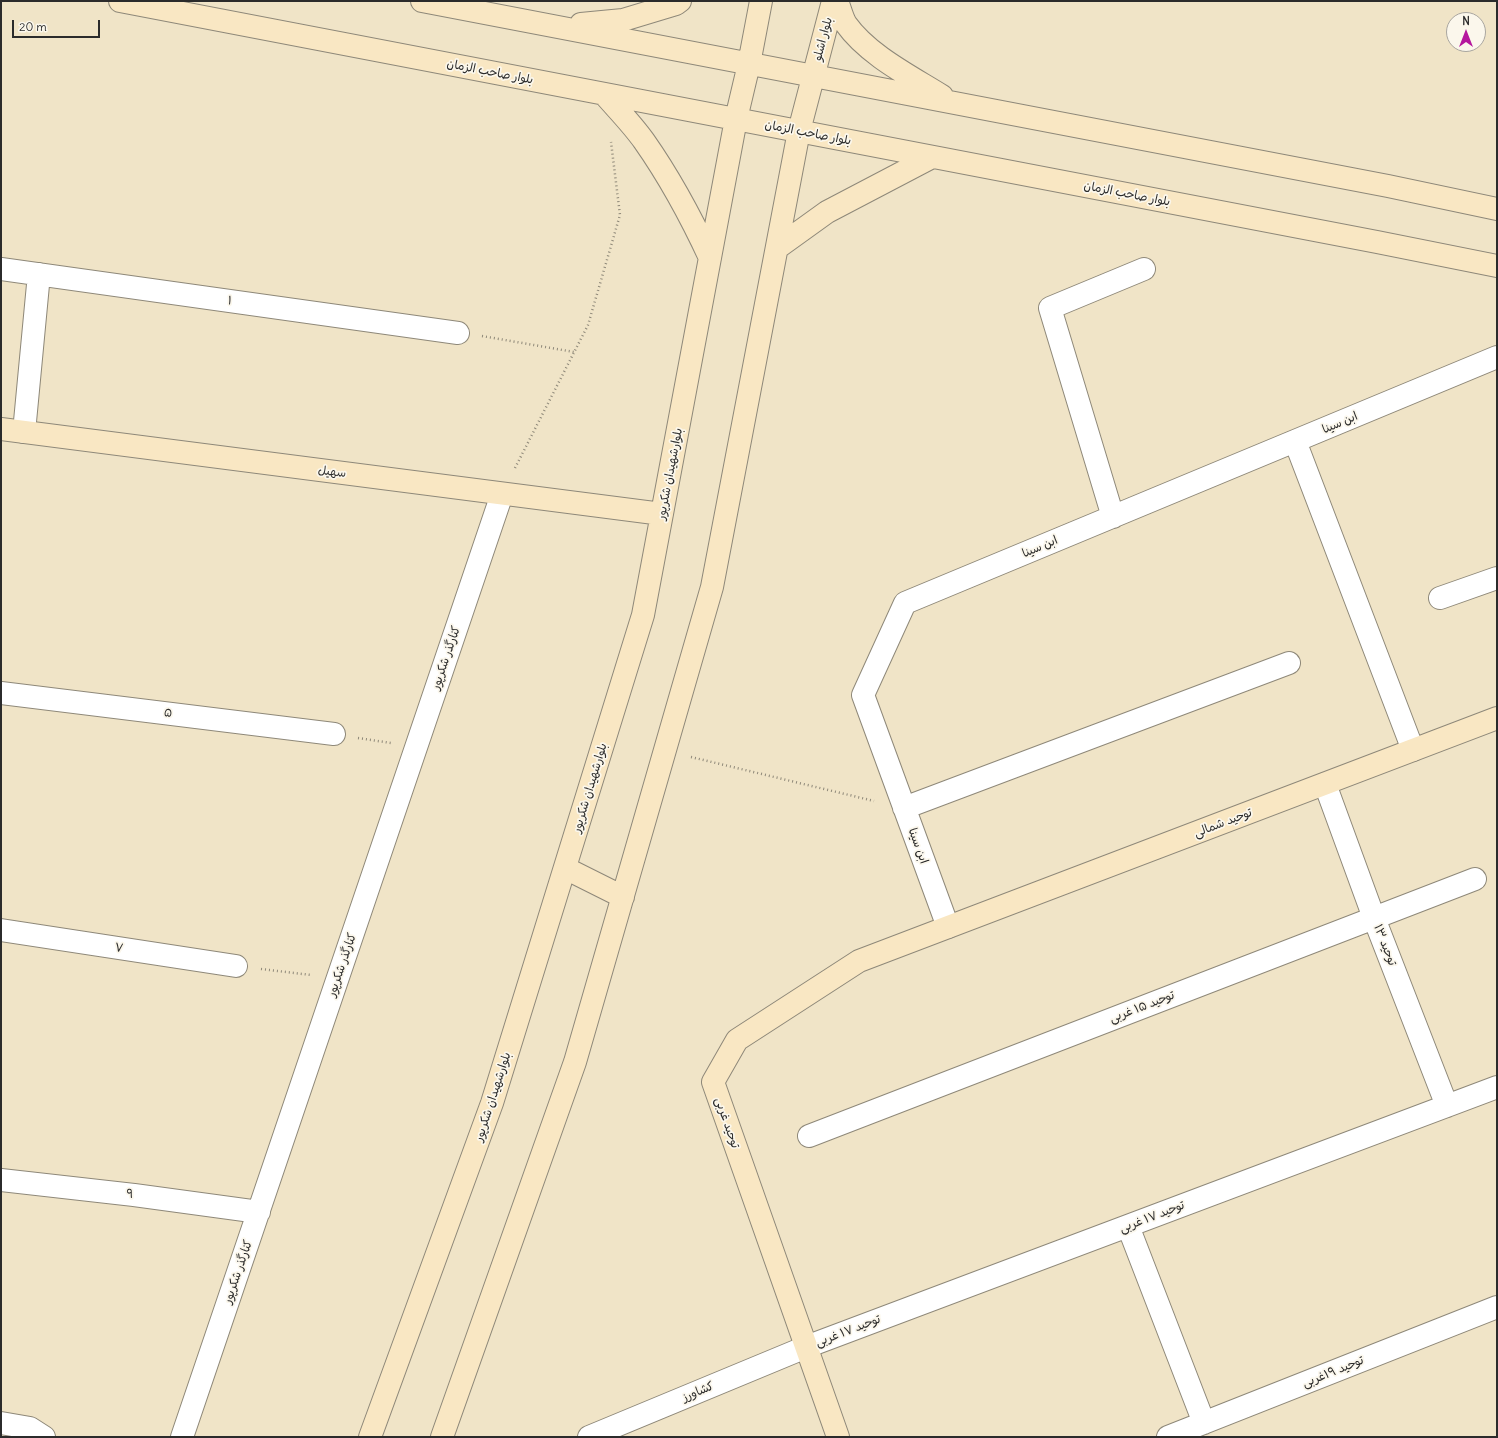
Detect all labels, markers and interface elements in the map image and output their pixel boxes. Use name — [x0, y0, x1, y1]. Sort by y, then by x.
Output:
scale bar — [14, 12, 102, 38]
north arrow — [1446, 12, 1486, 52]
text: N — [1462, 14, 1470, 28]
street label: بلوار اشلو — [810, 16, 836, 62]
text: 20 m — [19, 19, 47, 34]
street label: بلوار صاحب الزمان — [446, 57, 534, 87]
street label: بلوار صاحب الزمان — [764, 118, 852, 148]
street label: بلوار صاحب الزمان — [1083, 179, 1171, 209]
street label: ۱ — [227, 294, 233, 308]
street label: ابن سینا — [1320, 409, 1360, 437]
street label: بلوارشهیدان شکرپور — [654, 427, 686, 521]
street label: سهیل — [317, 463, 347, 481]
street label: ابن سینا — [1020, 533, 1060, 561]
street label: کنارگذر شکرپور — [428, 624, 464, 692]
street label: ۵ — [163, 705, 173, 721]
street label: بلوارشهیدان شکرپور — [569, 741, 611, 835]
street label: توحید شمالی — [1192, 805, 1254, 841]
street label: ابن سینا — [905, 826, 931, 866]
street label: توحید ۱۳ — [1370, 922, 1400, 968]
street label: کنارگذر شکرپور — [324, 931, 360, 999]
street label: ۷ — [114, 940, 124, 956]
street label: توحید ۱۵ غربی — [1107, 988, 1177, 1026]
street label: بلوارشهیدان شکرپور — [472, 1050, 514, 1144]
street label: توحید غربی — [712, 1096, 742, 1150]
street label: ۹ — [125, 1186, 135, 1202]
street label: توحید ۱۷ غربی — [1117, 1198, 1187, 1236]
street label: کنارگذر شکرپور — [220, 1238, 256, 1306]
street label: توحید ۱۷ غربی — [813, 1312, 883, 1350]
street label: توحید ۱۹غربی — [1300, 1353, 1366, 1391]
street label: کشاورز — [680, 1379, 716, 1405]

